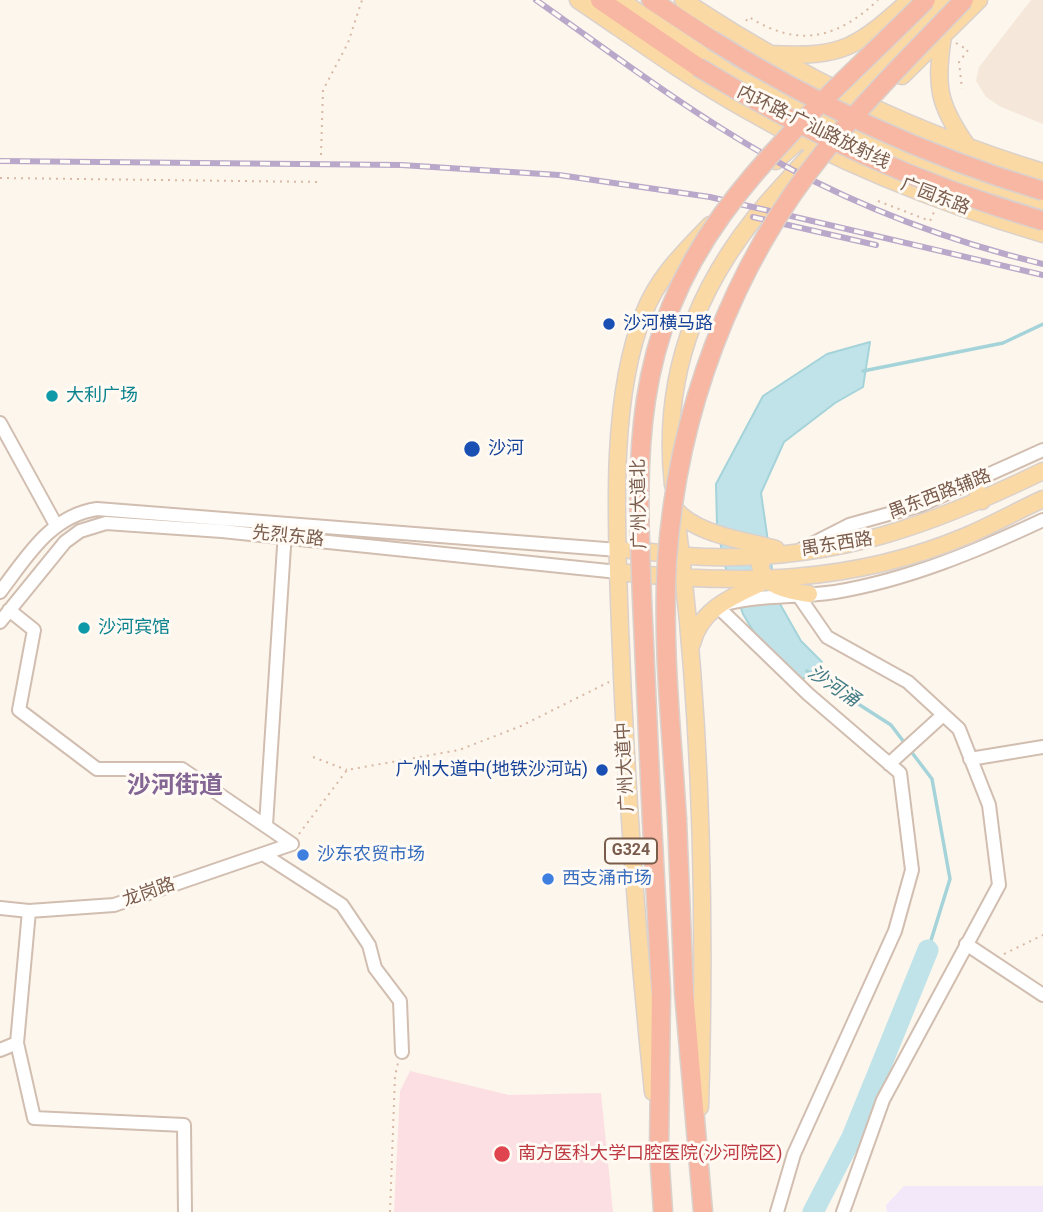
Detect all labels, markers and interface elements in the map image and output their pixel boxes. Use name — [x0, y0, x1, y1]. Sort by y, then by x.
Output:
street label: 内环路-广汕路放射线 — [733, 82, 893, 174]
street label: 广园东路 — [898, 174, 972, 220]
place label: 沙河横马路 — [623, 313, 713, 335]
marker: 沙河横马路 — [601, 316, 617, 332]
place label: 大利广场 — [66, 385, 138, 407]
marker: 大利广场 — [44, 388, 60, 404]
place label: 沙河 — [488, 438, 524, 460]
marker: 沙河 — [462, 439, 482, 459]
street label: 广州大道北 — [628, 459, 652, 549]
street label: 禺东西路辅路 — [886, 466, 994, 524]
street label: 先烈东路 — [251, 522, 325, 552]
street label: 禺东西路 — [800, 529, 874, 561]
place label: 沙河宾馆 — [98, 617, 170, 639]
marker: 沙河宾馆 — [76, 620, 92, 636]
water label: 沙河涌 — [803, 662, 863, 712]
street label: 广州大道中 — [613, 721, 639, 813]
place label: 广州大道中(地铁沙河站) — [396, 759, 588, 781]
marker: 广州大道中(地铁沙河站) — [594, 762, 610, 778]
district label: 沙河街道 — [127, 773, 223, 801]
road number: G324 — [605, 838, 657, 864]
place label: 沙东农贸市场 — [317, 844, 425, 866]
marker: 沙东农贸市场 — [295, 847, 311, 863]
place label: 西支涌市场 — [562, 868, 652, 890]
marker: 西支涌市场 — [540, 871, 556, 887]
street label: 龙岗路 — [120, 874, 178, 912]
place label: 南方医科大学口腔医院(沙河院区) — [518, 1143, 782, 1165]
marker: 南方医科大学口腔医院(沙河院区) — [492, 1144, 512, 1164]

